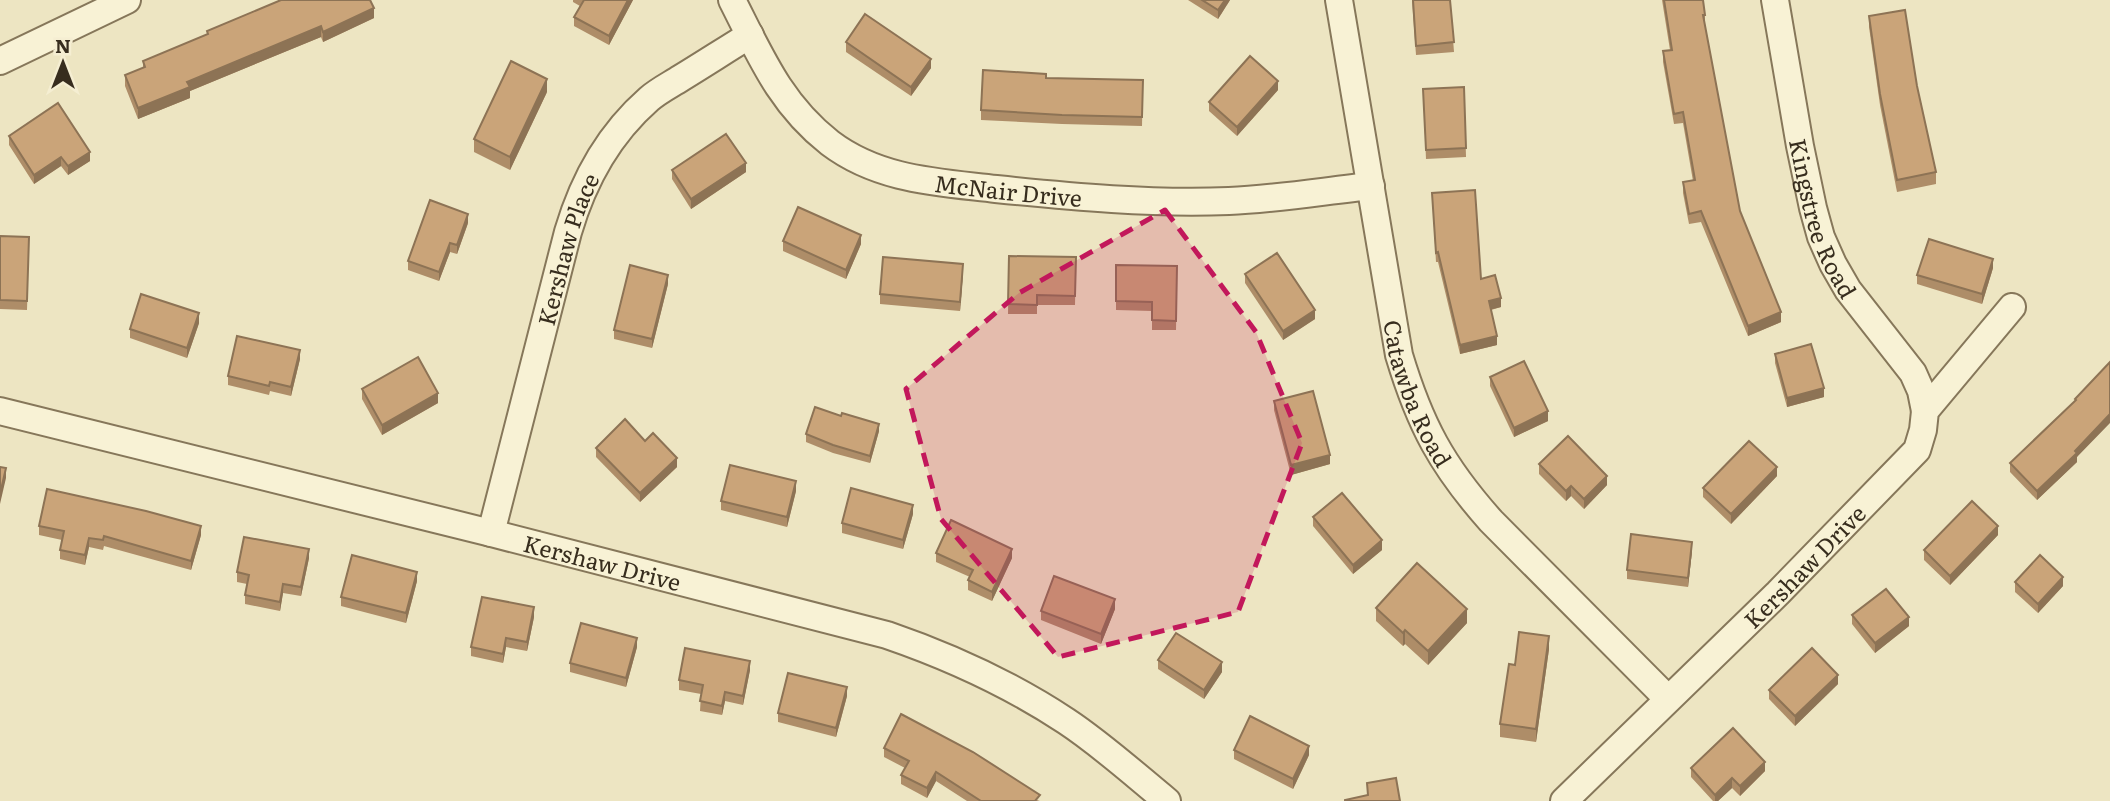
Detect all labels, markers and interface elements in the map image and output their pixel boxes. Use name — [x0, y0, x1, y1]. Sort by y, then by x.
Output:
north arrow — [28, 28, 98, 98]
text: N — [55, 31, 71, 59]
street label: Kingstree Road — [1782, 135, 1866, 304]
street label: McNair Drive — [933, 165, 1084, 214]
street label: Kershaw Place — [528, 166, 606, 329]
street label: Catawba Road — [1376, 317, 1461, 473]
street label: Kershaw Drive — [1735, 496, 1873, 635]
street label: Kershaw Drive — [520, 525, 685, 598]

